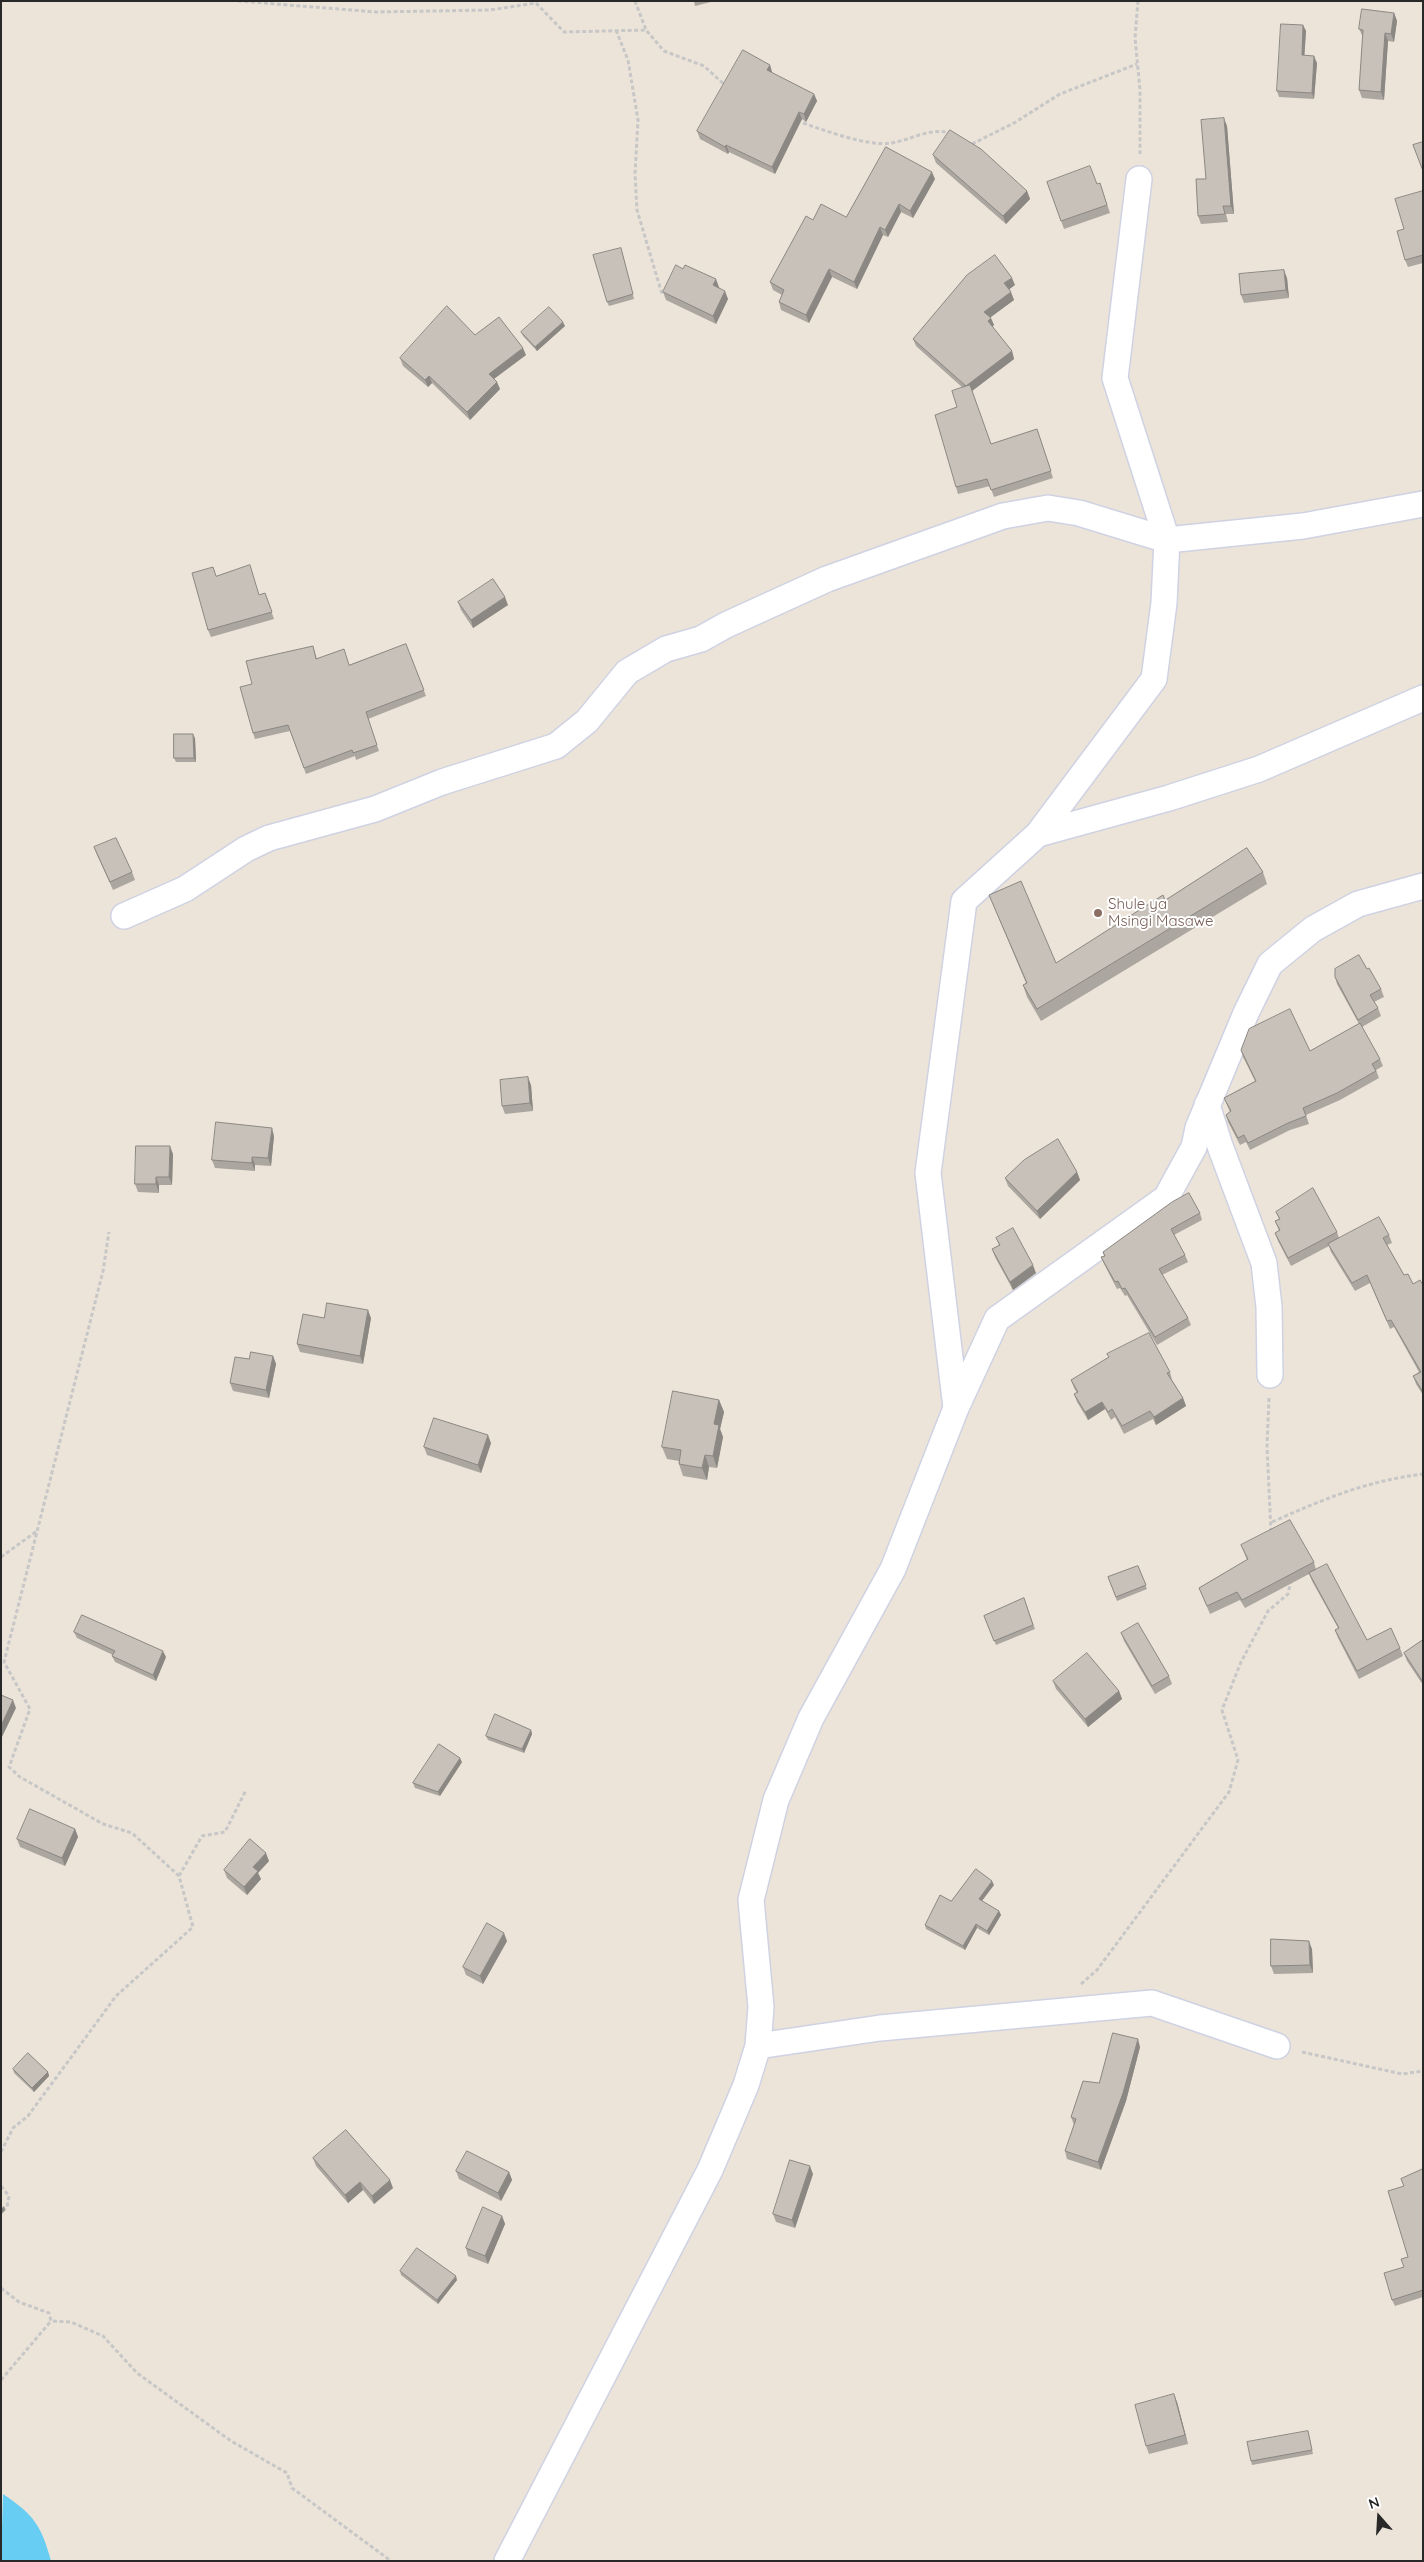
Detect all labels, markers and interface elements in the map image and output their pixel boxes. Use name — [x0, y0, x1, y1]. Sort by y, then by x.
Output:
place label: Shule ya Msingi Masawe — [1108, 895, 1213, 930]
marker: Shule ya Msingi Masawe — [1092, 907, 1104, 919]
north arrow — [1354, 2492, 1404, 2542]
text: N — [1366, 2493, 1382, 2513]

